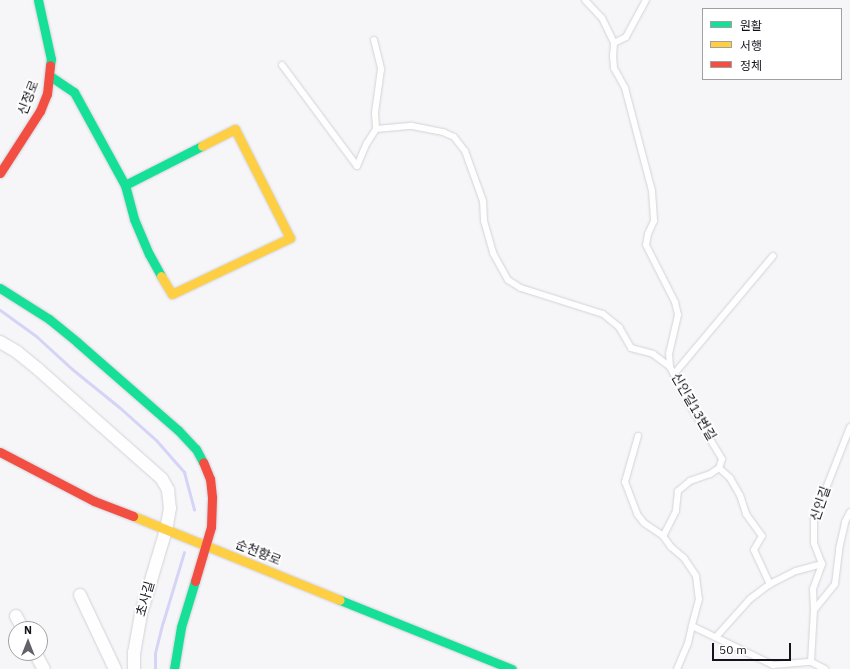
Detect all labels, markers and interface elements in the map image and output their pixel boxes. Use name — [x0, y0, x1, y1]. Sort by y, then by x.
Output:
legend — [702, 8, 842, 80]
text: 원활 — [740, 18, 762, 33]
text: 서행 — [740, 38, 762, 53]
text: 정체 — [740, 58, 762, 73]
street label: 신정로 — [15, 78, 43, 118]
street label: 신인길13번길 — [667, 370, 719, 444]
street label: 신인길 — [808, 484, 834, 524]
street label: 순천향로 — [233, 537, 283, 569]
street label: 초사길 — [134, 580, 158, 618]
north arrow — [8, 621, 48, 661]
text: N — [24, 623, 32, 637]
scale bar — [714, 635, 793, 661]
text: 50 m — [719, 642, 747, 657]

